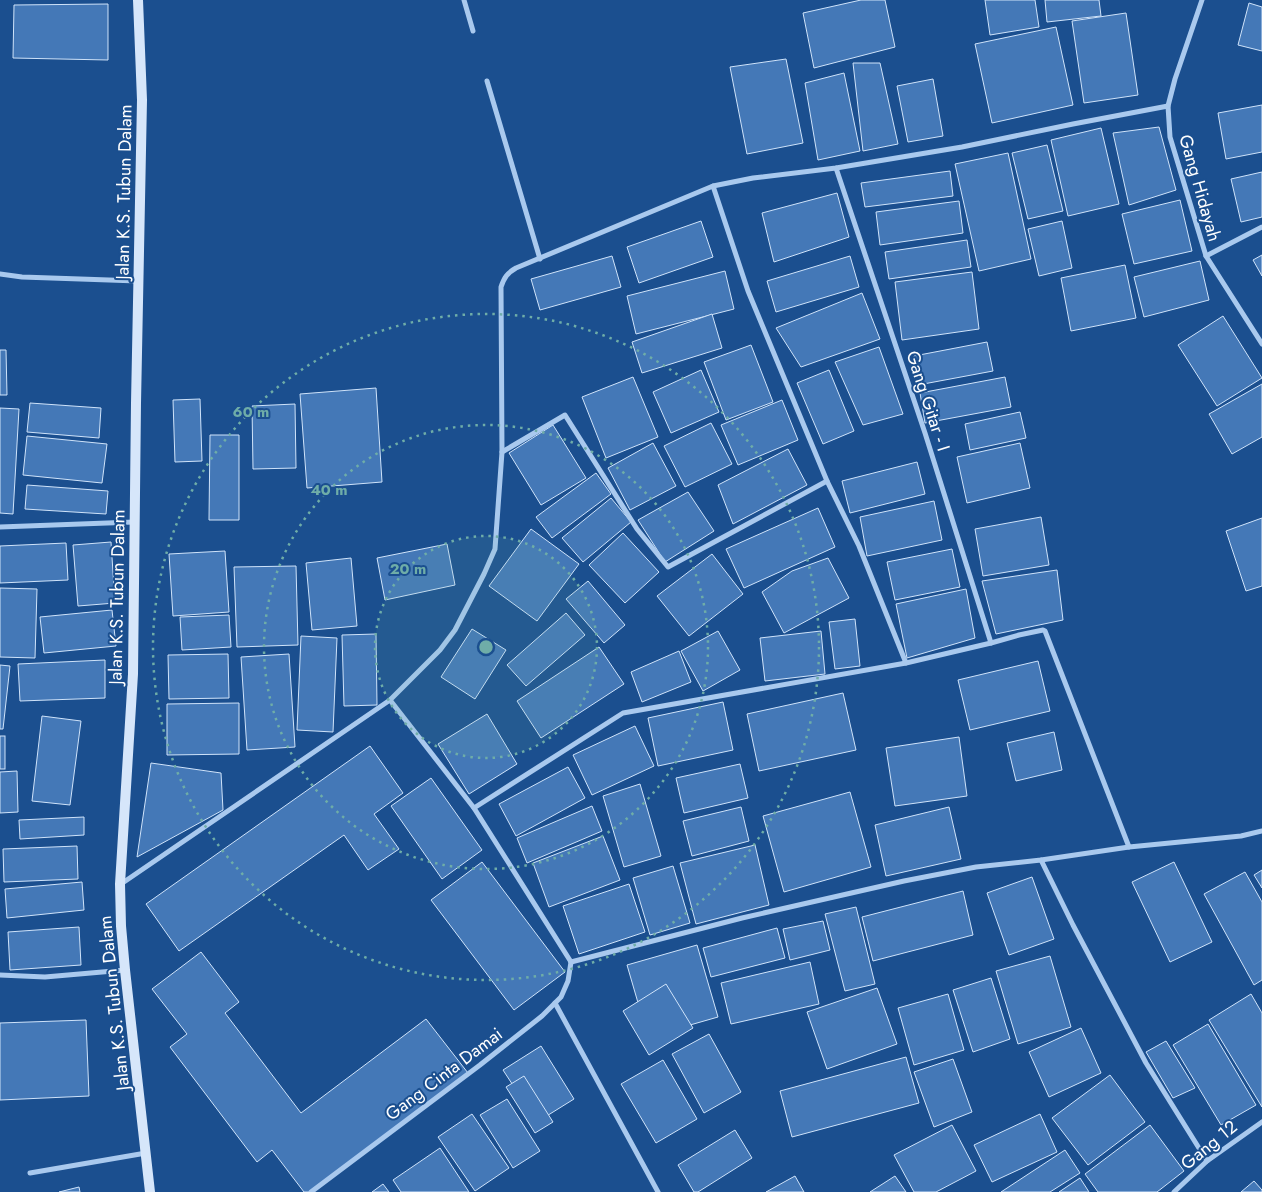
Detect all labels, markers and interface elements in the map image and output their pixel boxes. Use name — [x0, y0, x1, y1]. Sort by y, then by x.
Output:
street label: Jalan K.S. Tubun Dalam — [109, 104, 139, 282]
street label: Gang Hidayah — [1172, 131, 1228, 245]
street label: Gang Gitar - I — [899, 347, 957, 455]
text: 60 m — [233, 401, 269, 423]
text: 40 m — [310, 479, 348, 501]
street label: Jalan K.S. Tubun Dalam — [102, 509, 132, 687]
text: 20 m — [390, 558, 426, 580]
centre of rings — [477, 638, 495, 656]
street label: Jalan K.S. Tubun Dalam — [92, 914, 136, 1094]
street label: Gang Cinta Damai — [380, 1021, 508, 1127]
street label: Gang 12 — [1175, 1114, 1243, 1176]

